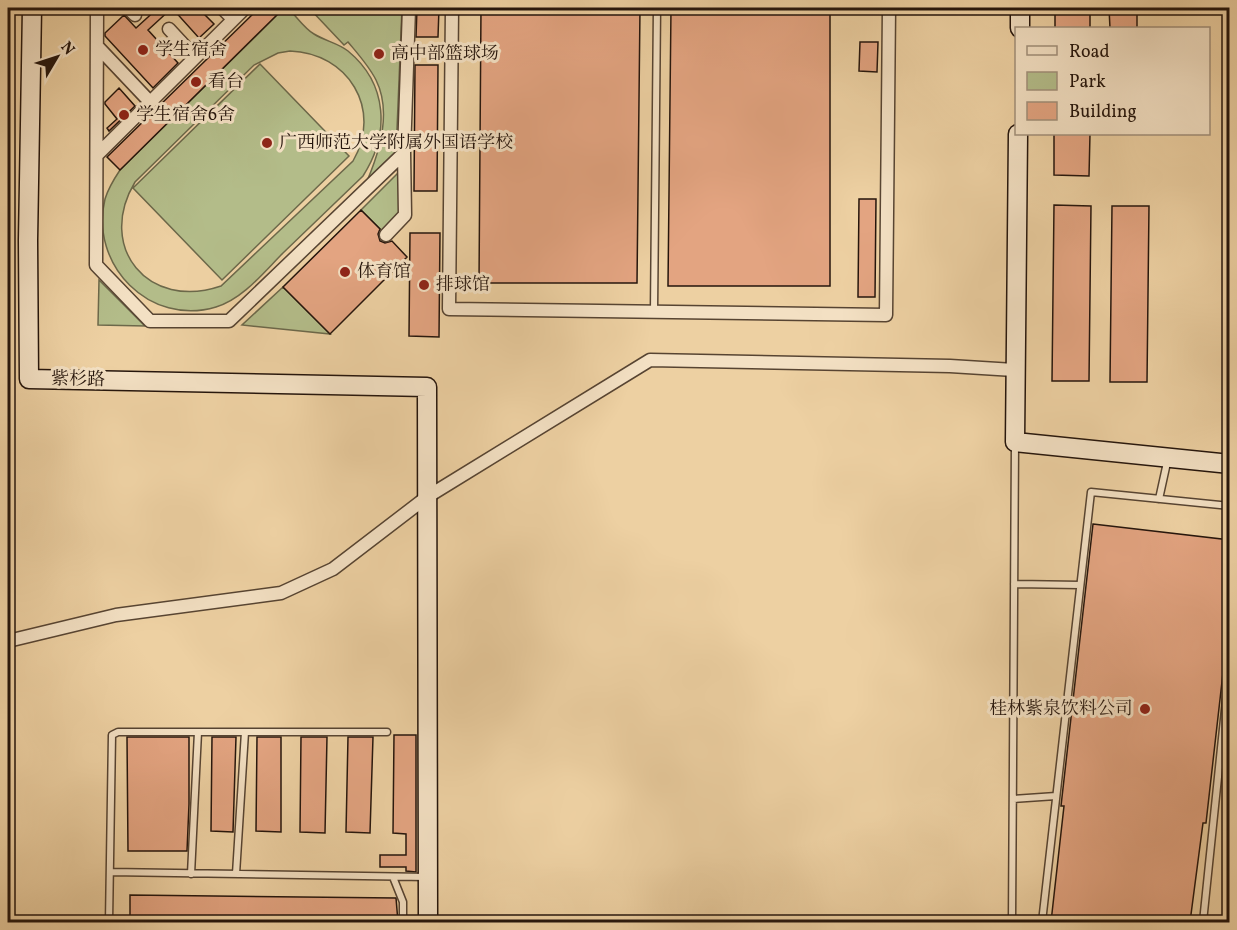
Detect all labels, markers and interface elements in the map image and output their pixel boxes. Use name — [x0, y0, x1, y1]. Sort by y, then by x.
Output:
north arrow — [27, 27, 87, 87]
legend — [1015, 27, 1210, 135]
text: N — [55, 37, 80, 61]
place label: 学生宿舍 — [155, 38, 227, 63]
text: Road — [1069, 40, 1110, 65]
place label: 高中部篮球场 — [391, 42, 499, 67]
marker: 学生宿舍 — [136, 43, 150, 57]
marker: 高中部篮球场 — [372, 47, 386, 61]
place label: 看台 — [208, 70, 244, 95]
text: Park — [1069, 70, 1106, 95]
marker: 看台 — [189, 75, 203, 89]
text: Building — [1069, 100, 1137, 125]
place label: 学生宿舍6舍 — [136, 103, 235, 128]
marker: 学生宿舍6舍 — [117, 108, 131, 122]
place label: 广西师范大学附属外国语学校 — [279, 131, 513, 156]
marker: 广西师范大学附属外国语学校 — [260, 136, 274, 150]
place label: 体育馆 — [357, 260, 411, 285]
marker: 体育馆 — [338, 265, 352, 279]
place label: 排球馆 — [436, 273, 490, 298]
marker: 排球馆 — [417, 278, 431, 292]
street label: 紫杉路 — [51, 367, 105, 393]
place label: 桂林紫泉饮料公司 — [989, 697, 1133, 722]
marker: 桂林紫泉饮料公司 — [1138, 702, 1152, 716]

